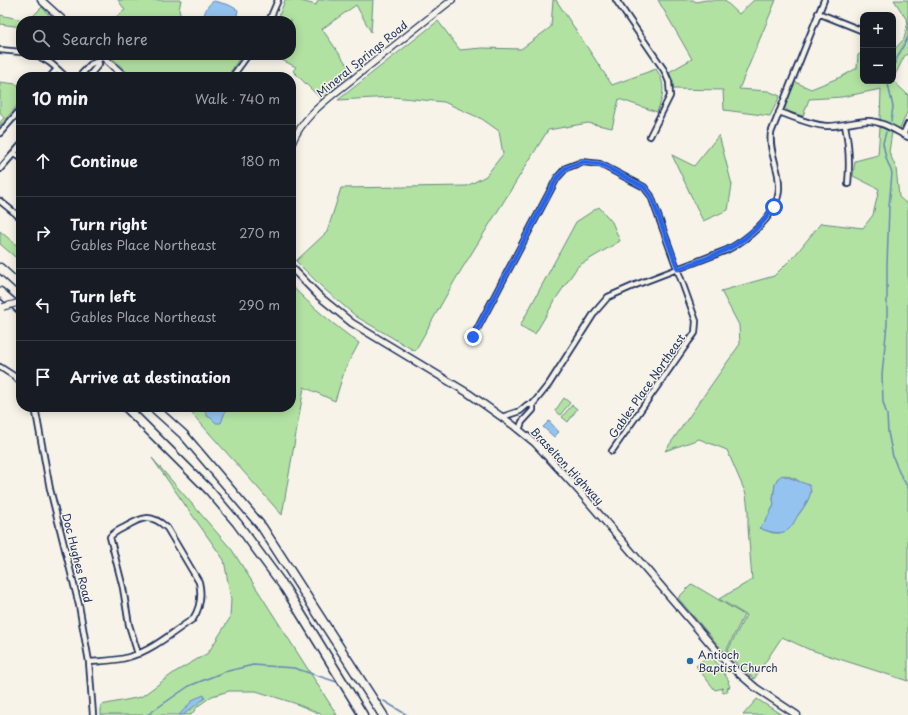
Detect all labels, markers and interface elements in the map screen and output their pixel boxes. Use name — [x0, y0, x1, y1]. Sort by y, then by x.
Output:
map controls — [860, 12, 896, 84]
button: + — [860, 12, 896, 48]
search box — [16, 16, 296, 60]
street label: Mineral Springs Road — [312, 16, 411, 101]
icon: search — [30, 27, 52, 49]
text: Search here — [62, 27, 148, 50]
button: − — [860, 48, 896, 84]
text: 10 min — [32, 85, 88, 111]
text: Walk · 740 m — [195, 89, 280, 108]
text: Continue — [70, 149, 138, 172]
icon: ahead — [32, 150, 54, 172]
text: 180 m — [241, 151, 280, 170]
route start — [765, 198, 783, 216]
text: Turn right — [70, 212, 147, 235]
icon: right — [32, 222, 54, 244]
text: 270 m — [239, 223, 280, 242]
text: Gables Place Northeast — [70, 235, 216, 254]
text: Turn left — [70, 284, 136, 307]
icon: left — [32, 294, 54, 316]
text: 290 m — [239, 295, 280, 314]
text: Gables Place Northeast — [70, 307, 216, 326]
route end — [464, 328, 482, 346]
street label: Gables Place Northeast — [604, 330, 689, 441]
text: Arrive at destination — [70, 365, 231, 388]
icon: arrive — [32, 366, 54, 388]
street label: Braselton Highway — [527, 423, 608, 508]
street label: Doc Hughes Road — [58, 511, 97, 604]
place label: Antioch Baptist Church — [698, 646, 778, 676]
marker: Antioch Baptist Church — [685, 656, 695, 666]

